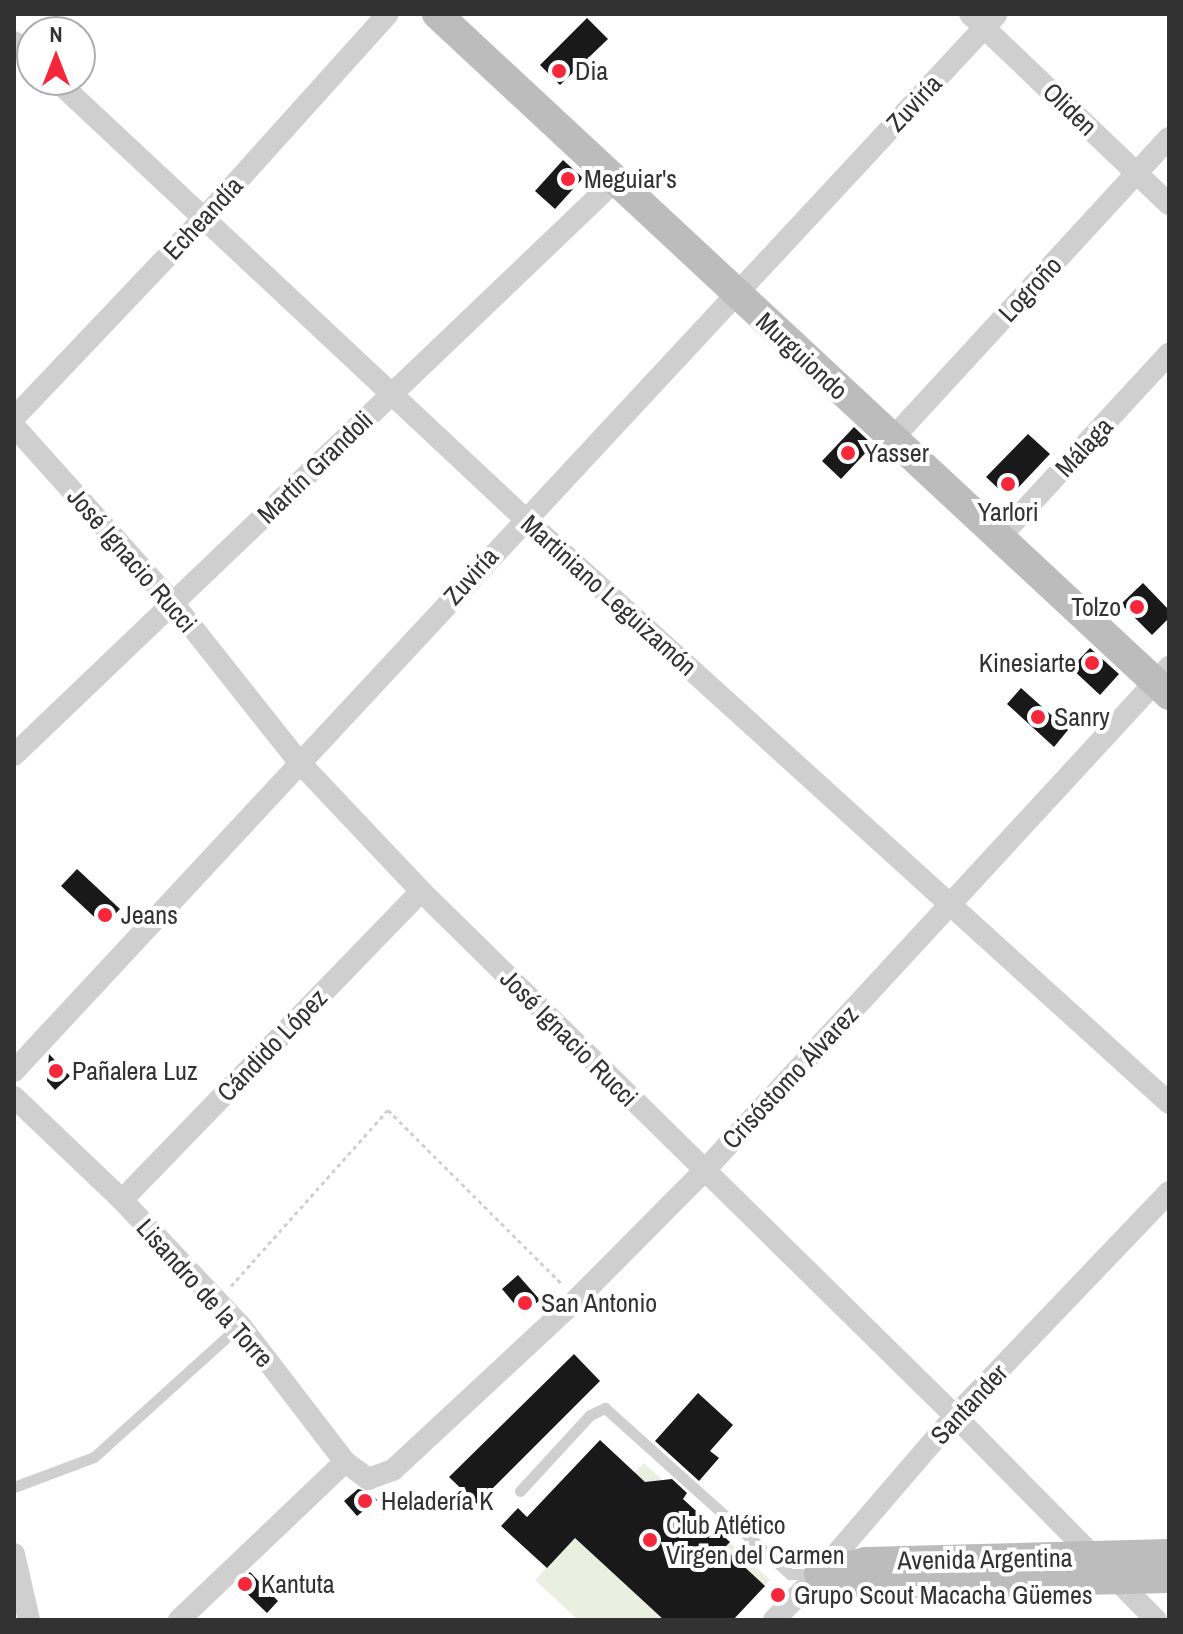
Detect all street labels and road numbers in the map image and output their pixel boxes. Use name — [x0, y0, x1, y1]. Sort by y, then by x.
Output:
street label: Zuviría — [880, 68, 948, 138]
street label: Oliden — [1037, 76, 1103, 142]
street label: Echeandía — [157, 170, 249, 266]
street label: Logroño — [992, 250, 1068, 328]
street label: Murguiondo — [750, 306, 854, 406]
street label: Martín Grandoli — [251, 404, 379, 530]
street label: Málaga — [1049, 411, 1119, 483]
street label: José Ignacio Rucci — [61, 481, 203, 639]
street label: Martiniano Leguizamón — [515, 508, 703, 682]
street label: Zuviría — [437, 541, 505, 611]
street label: José Ignacio Rucci — [494, 963, 644, 1113]
street label: Cándido López — [211, 982, 333, 1108]
street label: Crisóstomo Álvarez — [715, 998, 865, 1156]
street label: Lisandro de la Torre — [130, 1212, 280, 1374]
street label: Santander — [924, 1357, 1014, 1451]
street label: Avenida Argentina — [897, 1542, 1073, 1576]

